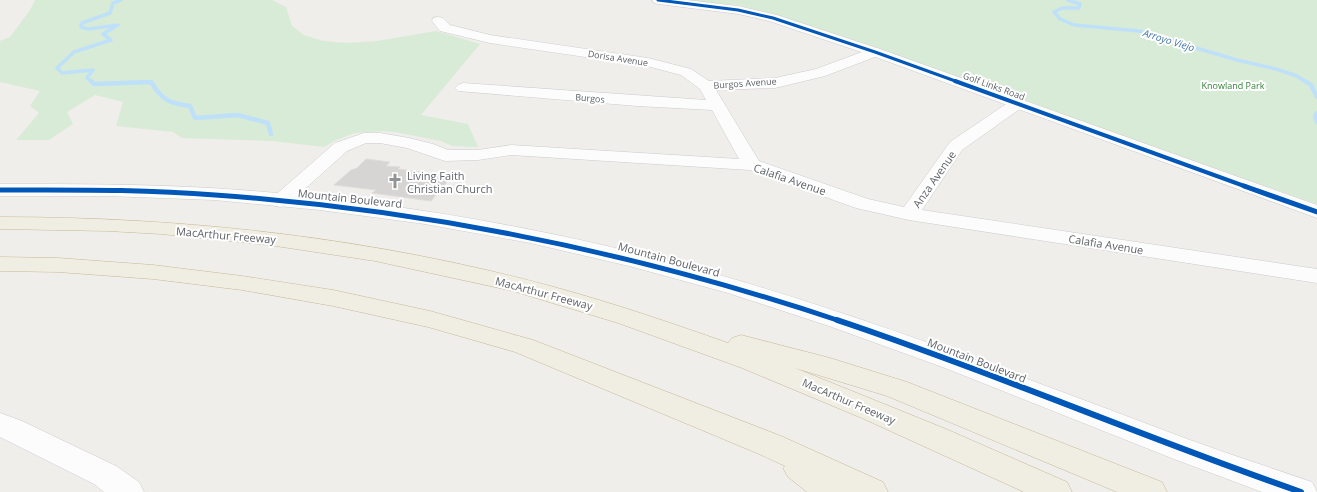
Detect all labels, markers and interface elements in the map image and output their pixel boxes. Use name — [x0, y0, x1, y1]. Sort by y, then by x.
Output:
water label: Arroyo Viejo — [1141, 25, 1197, 55]
street label: Dorisa Avenue — [587, 47, 649, 69]
street label: Golf Links Road — [961, 69, 1027, 103]
street label: Burgos Avenue — [713, 74, 777, 92]
park label: Knowland Park — [1202, 79, 1265, 92]
street label: Burgos — [575, 90, 605, 106]
street label: Anza Avenue — [909, 148, 959, 210]
street label: Calafia Avenue — [752, 160, 828, 198]
place label: Living Faith Christian Church — [407, 168, 493, 196]
church icon: Living Faith Christian Church — [386, 172, 404, 190]
street label: Mountain Boulevard — [297, 185, 403, 211]
street label: MacArthur Freeway — [175, 223, 277, 247]
street label: Calafia Avenue — [1067, 231, 1145, 257]
street label: Mountain Boulevard — [617, 238, 721, 280]
street label: MacArthur Freeway — [494, 273, 595, 313]
street label: Mountain Boulevard — [925, 334, 1029, 386]
street label: MacArthur Freeway — [800, 375, 898, 428]

